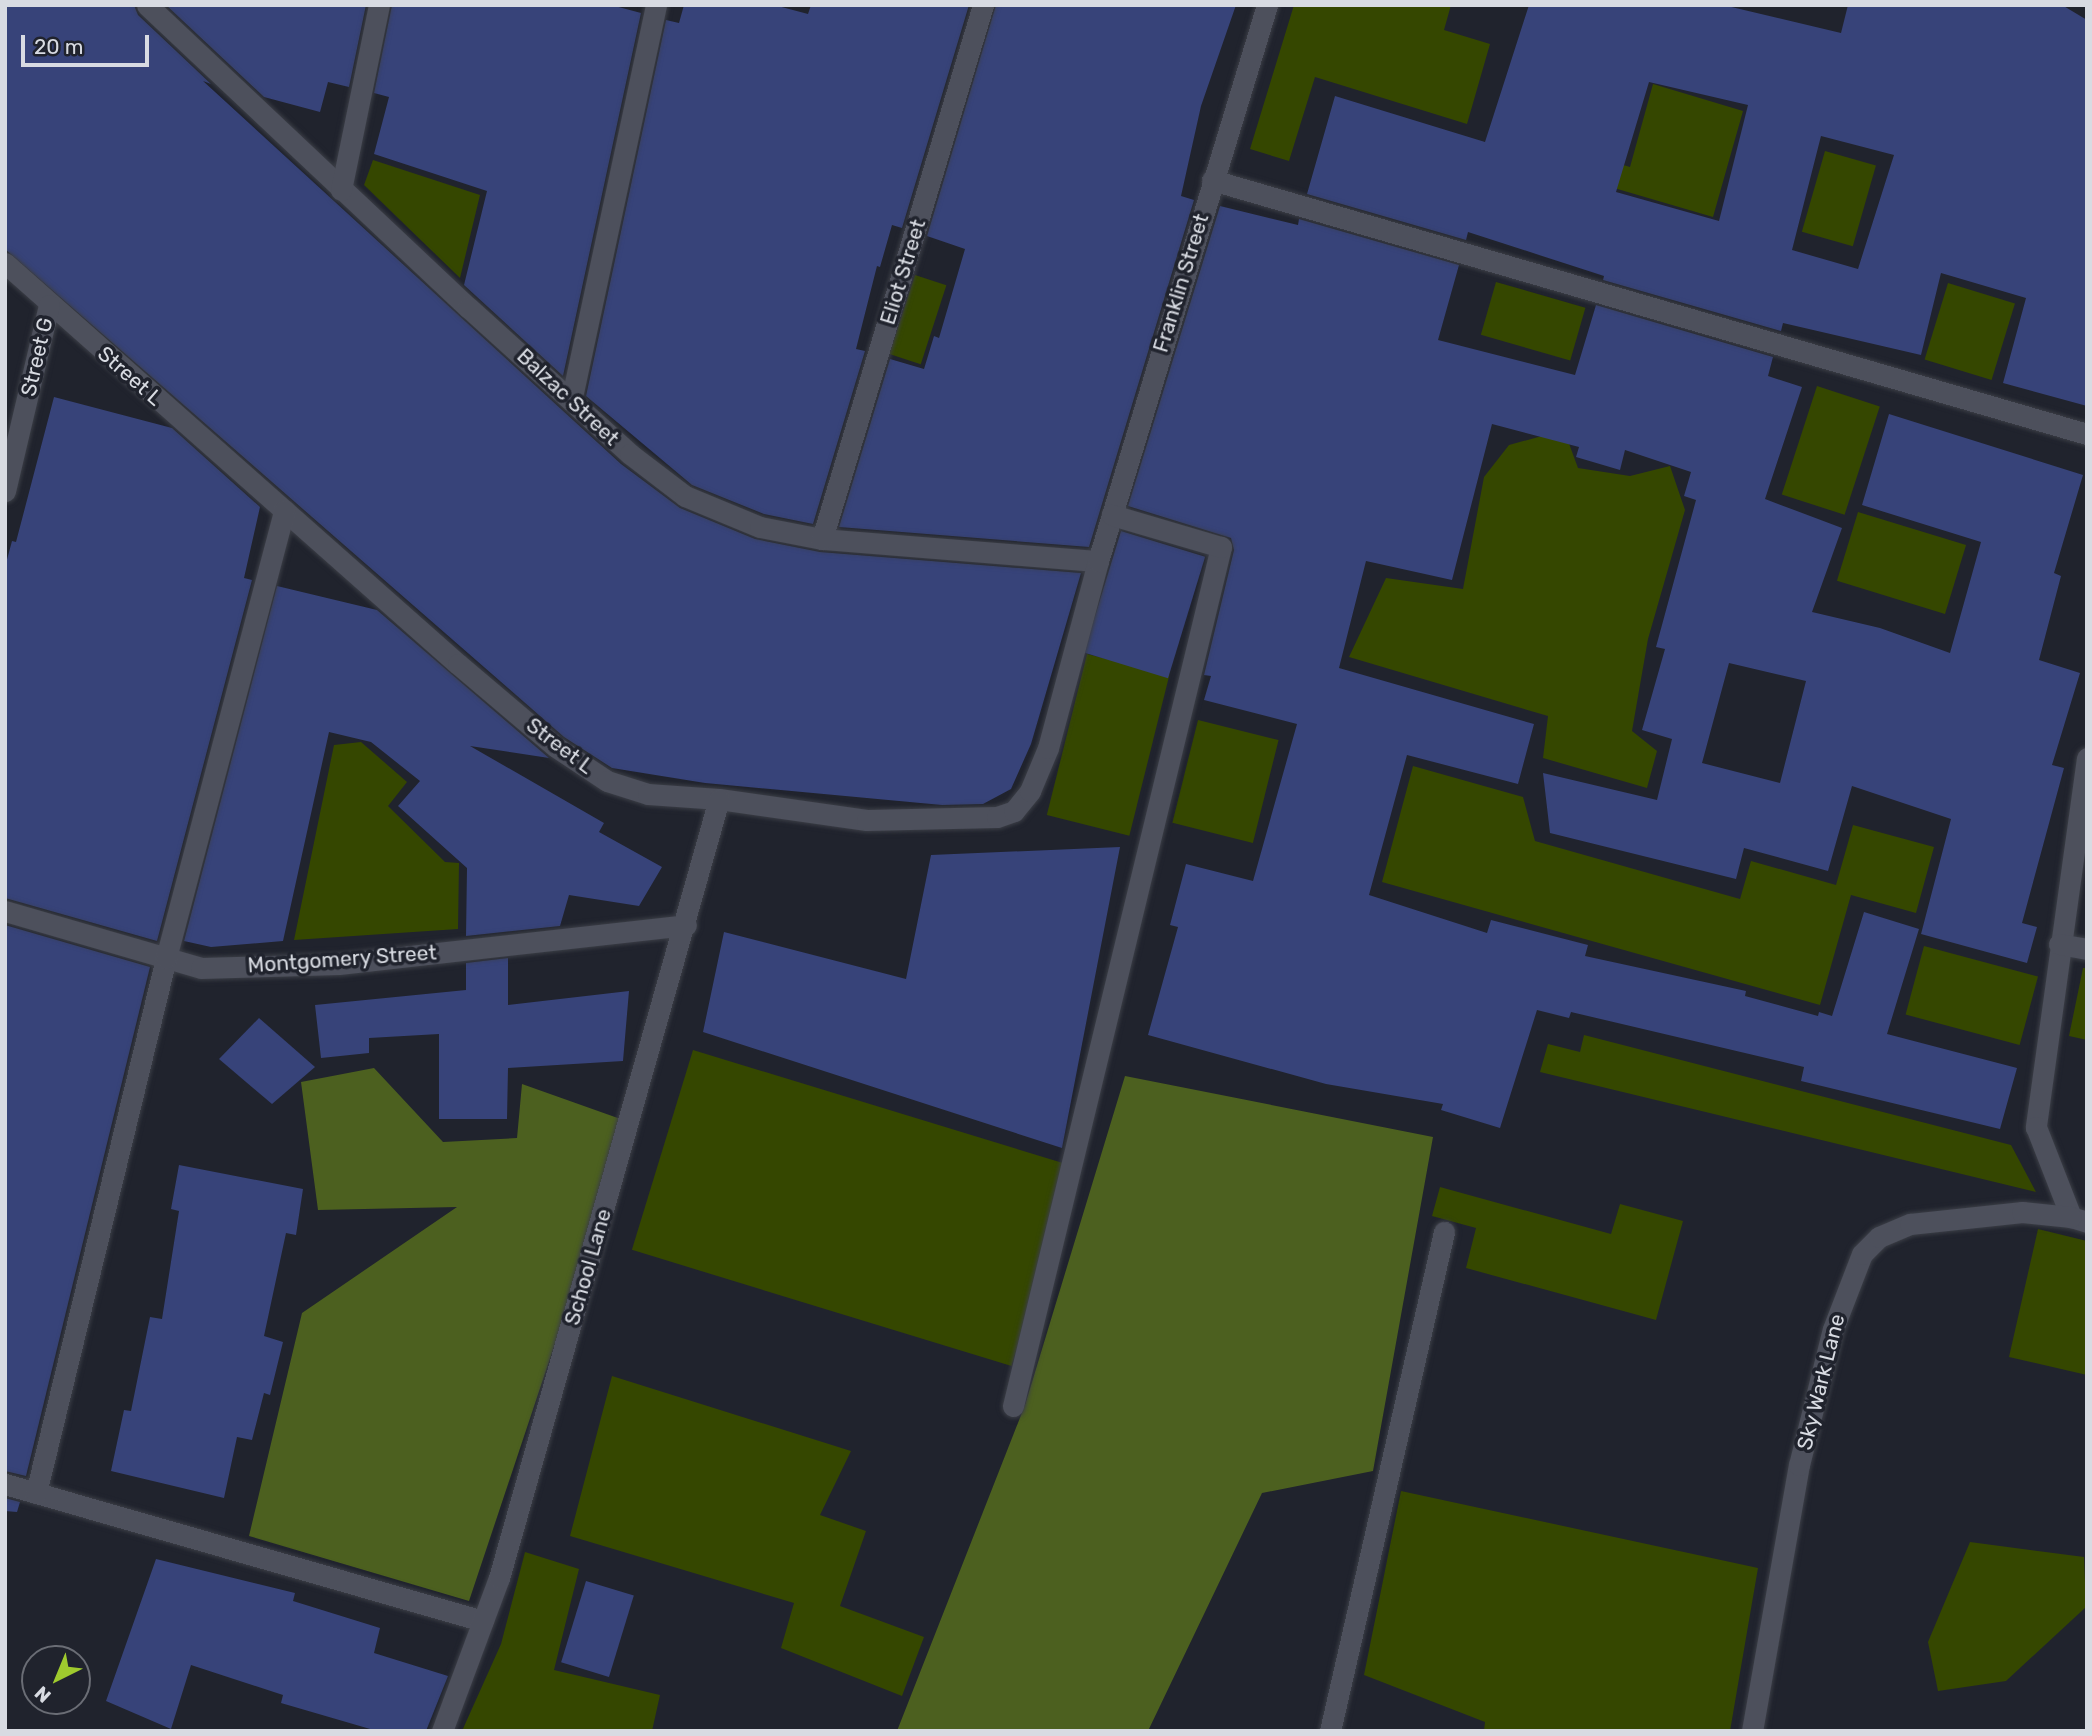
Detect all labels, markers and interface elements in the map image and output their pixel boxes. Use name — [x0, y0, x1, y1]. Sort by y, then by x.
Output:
scale bar — [24, 21, 152, 65]
text: 20 m — [34, 34, 83, 59]
street label: Franklin Street — [1148, 211, 1214, 355]
street label: Eliot Street — [875, 216, 931, 328]
street label: Street G — [16, 315, 58, 399]
street label: Street L — [92, 341, 168, 411]
street label: Balzac Street — [512, 343, 624, 451]
street label: Street L — [521, 713, 599, 779]
street label: Montgomery Street — [246, 940, 438, 978]
street label: School Lane — [559, 1206, 617, 1328]
street label: Sky Wark Lane — [1792, 1311, 1850, 1453]
north arrow — [21, 1645, 91, 1715]
text: N — [30, 1681, 56, 1707]

